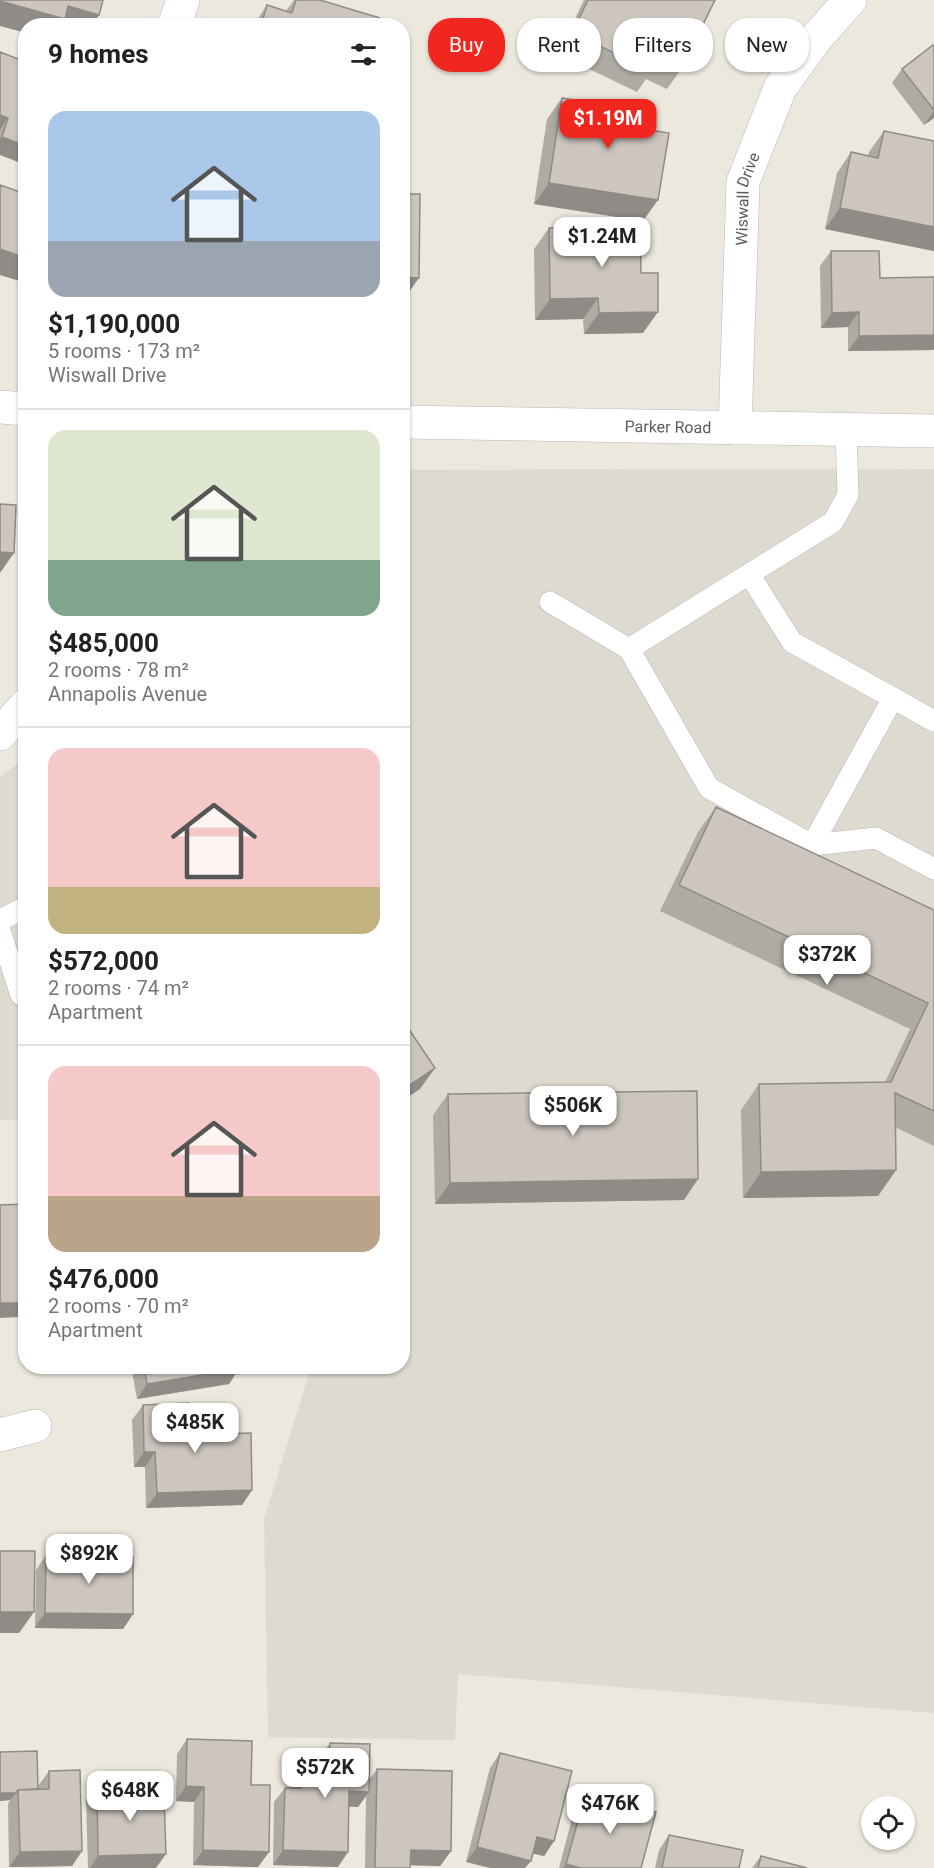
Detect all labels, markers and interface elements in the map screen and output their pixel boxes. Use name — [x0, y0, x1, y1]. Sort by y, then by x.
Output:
chip: Buy — [428, 18, 505, 72]
chip: Rent — [517, 18, 601, 72]
chip: Filters — [613, 18, 713, 72]
chip: New — [725, 18, 809, 72]
icon: filters — [347, 38, 380, 71]
text: 9 homes — [48, 39, 149, 69]
pin: $1.19M — [559, 99, 657, 150]
text: $1.19M — [573, 106, 643, 130]
street label: Wiswall Drive — [731, 149, 763, 246]
icon: home — [160, 150, 268, 258]
pin: $1.24M — [553, 217, 651, 268]
text: $1.24M — [567, 224, 637, 248]
text: $1,190,000 — [48, 309, 180, 339]
text: 5 rooms · 173 m² — [48, 339, 200, 363]
text: Wiswall Drive — [48, 363, 166, 387]
street label: Parker Road — [624, 416, 711, 437]
icon: home — [160, 469, 268, 577]
text: $485,000 — [48, 628, 159, 658]
text: 2 rooms · 78 m² — [48, 658, 189, 682]
text: Annapolis Avenue — [48, 682, 207, 706]
icon: home — [160, 787, 268, 895]
pin: $372K — [785, 935, 869, 986]
text: $372K — [798, 942, 856, 966]
text: $572,000 — [48, 946, 159, 976]
text: 2 rooms · 74 m² — [48, 976, 189, 1000]
text: Apartment — [48, 1000, 143, 1024]
pin: $506K — [531, 1086, 615, 1137]
text: $506K — [544, 1093, 602, 1117]
icon: home — [160, 1105, 268, 1213]
text: $476,000 — [48, 1264, 159, 1294]
text: 2 rooms · 70 m² — [48, 1294, 189, 1318]
text: Apartment — [48, 1318, 143, 1342]
pin: $485K — [153, 1403, 237, 1454]
text: $485K — [166, 1410, 224, 1434]
pin: $892K — [47, 1534, 131, 1585]
text: $892K — [60, 1541, 118, 1565]
pin: $572K — [283, 1748, 367, 1799]
text: $572K — [296, 1755, 354, 1779]
pin: $648K — [88, 1771, 172, 1822]
text: $648K — [101, 1778, 159, 1802]
pin: $476K — [568, 1784, 652, 1835]
text: $476K — [581, 1791, 639, 1815]
map controls — [861, 1796, 915, 1850]
button: locate — [861, 1796, 915, 1850]

